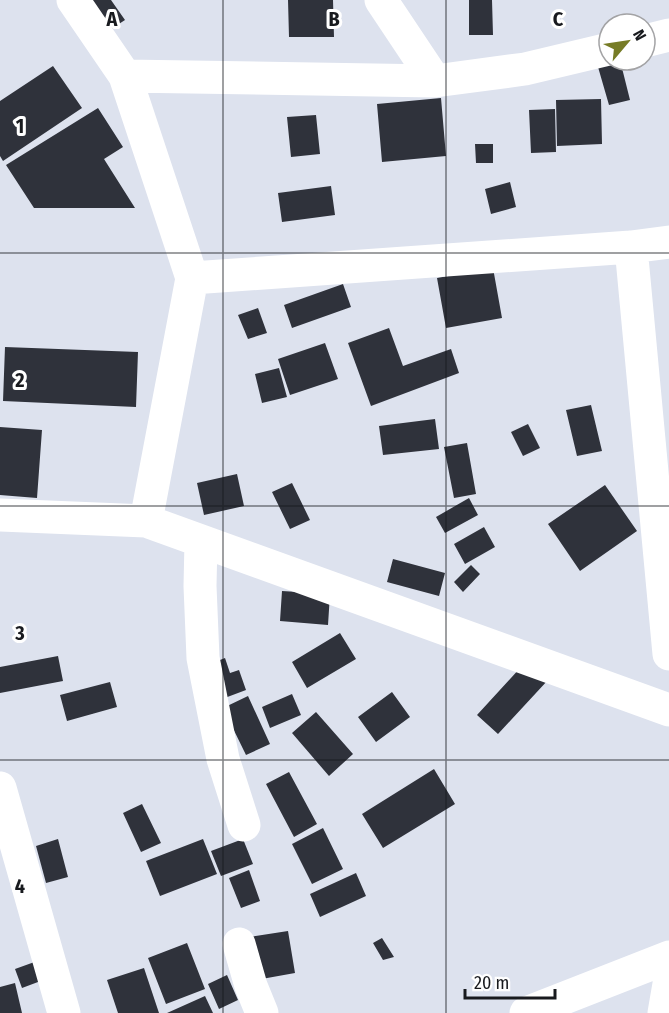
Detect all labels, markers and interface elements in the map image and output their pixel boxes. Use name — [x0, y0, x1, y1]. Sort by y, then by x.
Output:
text: A — [106, 7, 119, 31]
text: B — [328, 7, 340, 31]
text: C — [553, 7, 564, 31]
north arrow — [597, 12, 657, 72]
text: N — [629, 26, 650, 44]
text: 1 — [16, 114, 24, 138]
text: 2 — [14, 368, 25, 392]
text: 3 — [14, 621, 25, 645]
text: 4 — [15, 874, 25, 898]
scale bar — [465, 962, 555, 1000]
text: 20 m — [474, 972, 509, 994]

